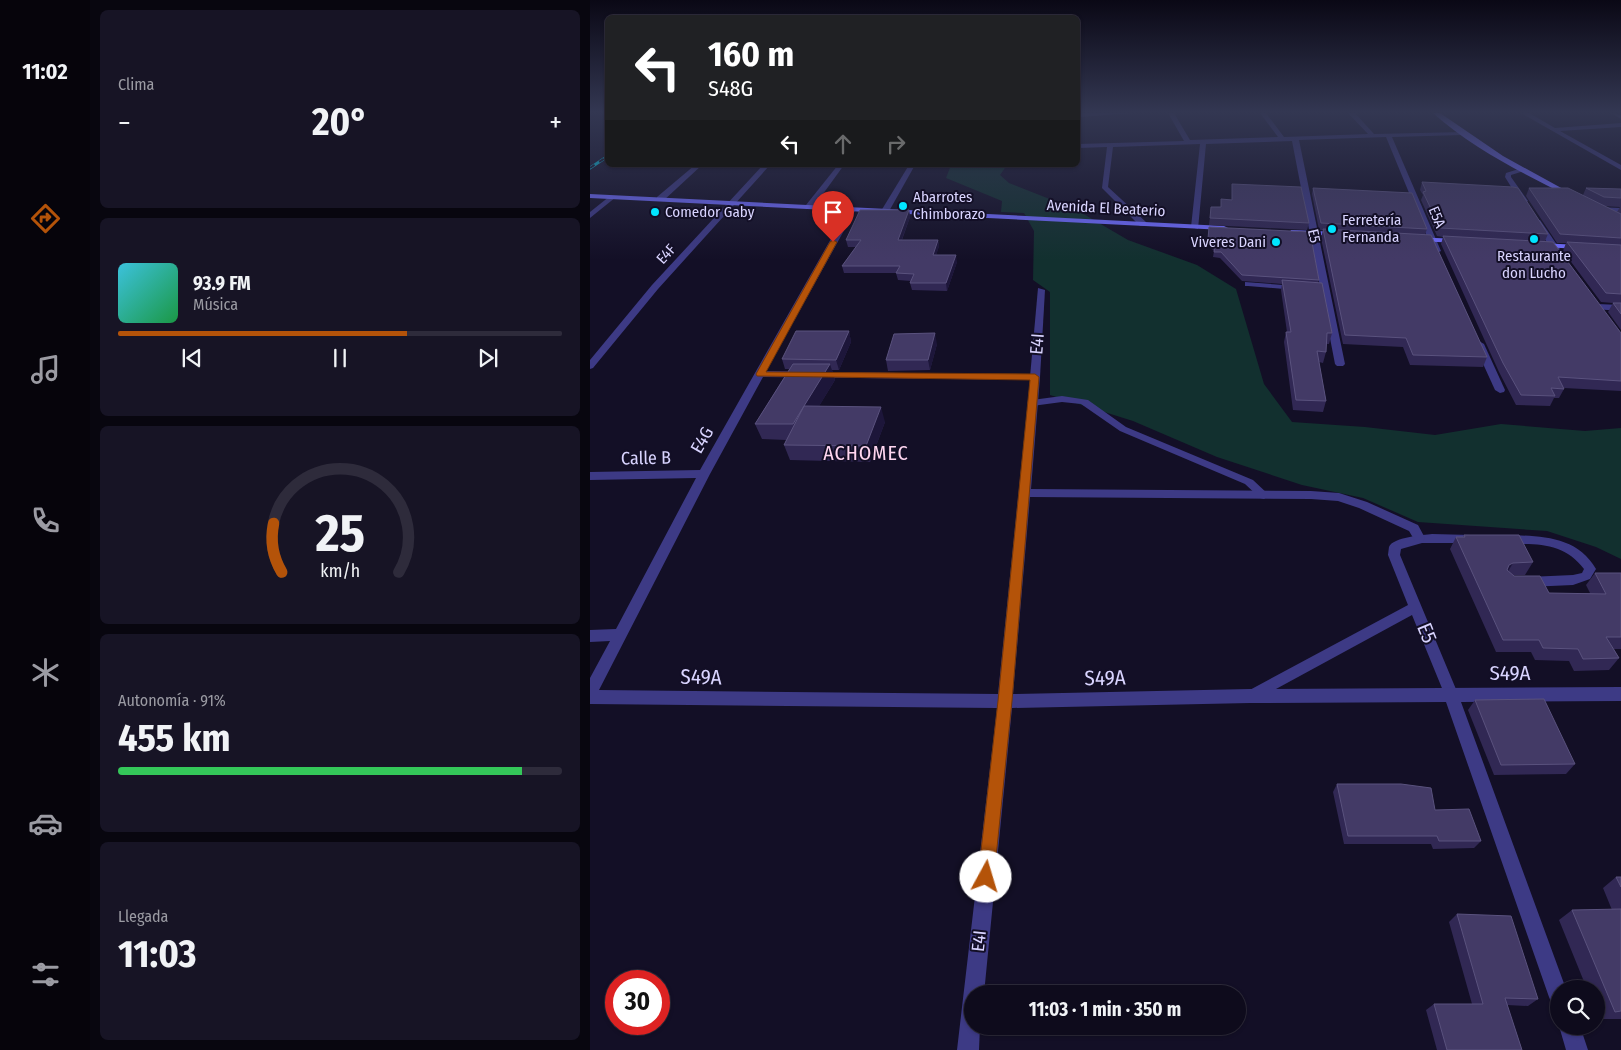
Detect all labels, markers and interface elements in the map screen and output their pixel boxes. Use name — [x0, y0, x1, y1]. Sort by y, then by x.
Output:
text: 160 m — [708, 33, 794, 75]
icon: left — [625, 35, 690, 100]
text: 11:02 — [22, 58, 68, 85]
text: Clima — [118, 75, 154, 94]
text: S48G — [708, 75, 753, 102]
text: 20° — [312, 99, 368, 145]
text: − — [118, 106, 131, 139]
text: + — [549, 106, 562, 139]
icon: left — [776, 130, 804, 158]
icon: ahead — [829, 130, 857, 158]
icon: right — [882, 130, 910, 158]
place label: Abarrotes Chimborazo — [913, 188, 986, 223]
pin — [812, 191, 854, 242]
street label: Avenida El Beaterio — [1046, 196, 1166, 220]
icon: arrive — [819, 198, 847, 226]
marker: Abarrotes Chimborazo — [897, 200, 909, 212]
icon: directions — [28, 201, 63, 236]
place label: Comedor Gaby — [665, 203, 755, 221]
street label: E5A — [1424, 203, 1450, 231]
marker: Comedor Gaby — [649, 206, 661, 218]
place label: Ferretería Fernanda — [1342, 211, 1401, 246]
marker: Ferretería Fernanda — [1326, 223, 1338, 235]
street label: E5 — [1304, 227, 1324, 245]
place label: Viveres Dani — [1191, 233, 1266, 251]
marker: Restaurante don Lucho — [1528, 233, 1540, 245]
marker: Viveres Dani — [1270, 236, 1282, 248]
street label: E4F — [652, 240, 680, 268]
place label: Restaurante don Lucho — [1497, 247, 1571, 282]
text: 93.9 FM — [193, 272, 251, 295]
text: Música — [193, 295, 238, 314]
street label: E4I — [1025, 333, 1049, 355]
icon: previous — [178, 344, 206, 372]
icon: pause — [326, 344, 354, 372]
icon: next — [474, 344, 502, 372]
icon: music — [28, 352, 63, 387]
street label: E4G — [686, 423, 718, 457]
district label: ACHOMEC — [823, 441, 909, 465]
street label: Calle B — [621, 447, 671, 469]
text: 25 — [314, 502, 365, 565]
icon: phone — [28, 503, 63, 538]
text: km/h — [320, 560, 360, 582]
street label: E5 — [1411, 619, 1443, 647]
icon: climate — [28, 655, 63, 690]
street label: S49A — [1489, 660, 1531, 686]
street label: S49A — [680, 664, 722, 690]
street label: S49A — [1084, 665, 1126, 691]
text: Autonomía · 91% — [118, 691, 226, 710]
text: 455 km — [118, 715, 231, 761]
icon: car — [28, 806, 63, 841]
position arrow — [959, 850, 1011, 902]
text: Llegada — [118, 907, 168, 926]
street label: E4I — [967, 929, 991, 953]
text: 11:03 — [118, 931, 197, 977]
icon: filters — [28, 957, 63, 992]
speed limit sign: 30 — [605, 970, 670, 1035]
map controls — [1550, 980, 1605, 1035]
button: search — [1550, 980, 1605, 1035]
text: 11:03 · 1 min · 350 m — [1029, 998, 1181, 1021]

